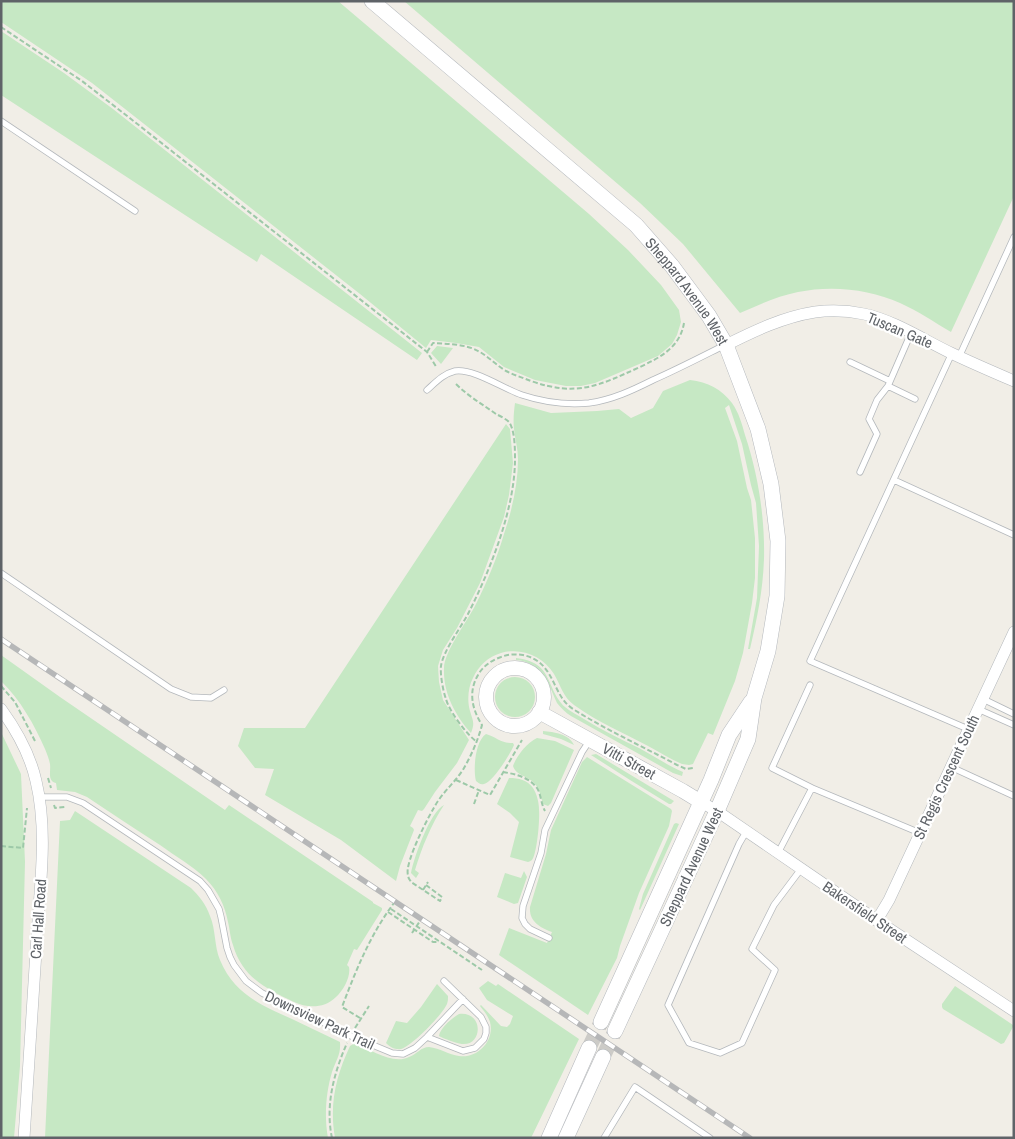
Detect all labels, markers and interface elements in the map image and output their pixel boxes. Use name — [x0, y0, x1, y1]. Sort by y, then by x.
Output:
street label: Sheppard Avenue West — [641, 233, 734, 349]
street label: Tuscan Gate — [864, 307, 936, 353]
street label: St Regis Crescent South — [908, 711, 984, 843]
street label: Vitti Street — [599, 738, 660, 785]
street label: Sheppard Avenue West — [654, 804, 728, 930]
street label: Bakersfield Street — [819, 876, 912, 948]
street label: Carl Hall Road — [25, 878, 51, 960]
street label: Downsview Park Trail — [262, 985, 378, 1055]

